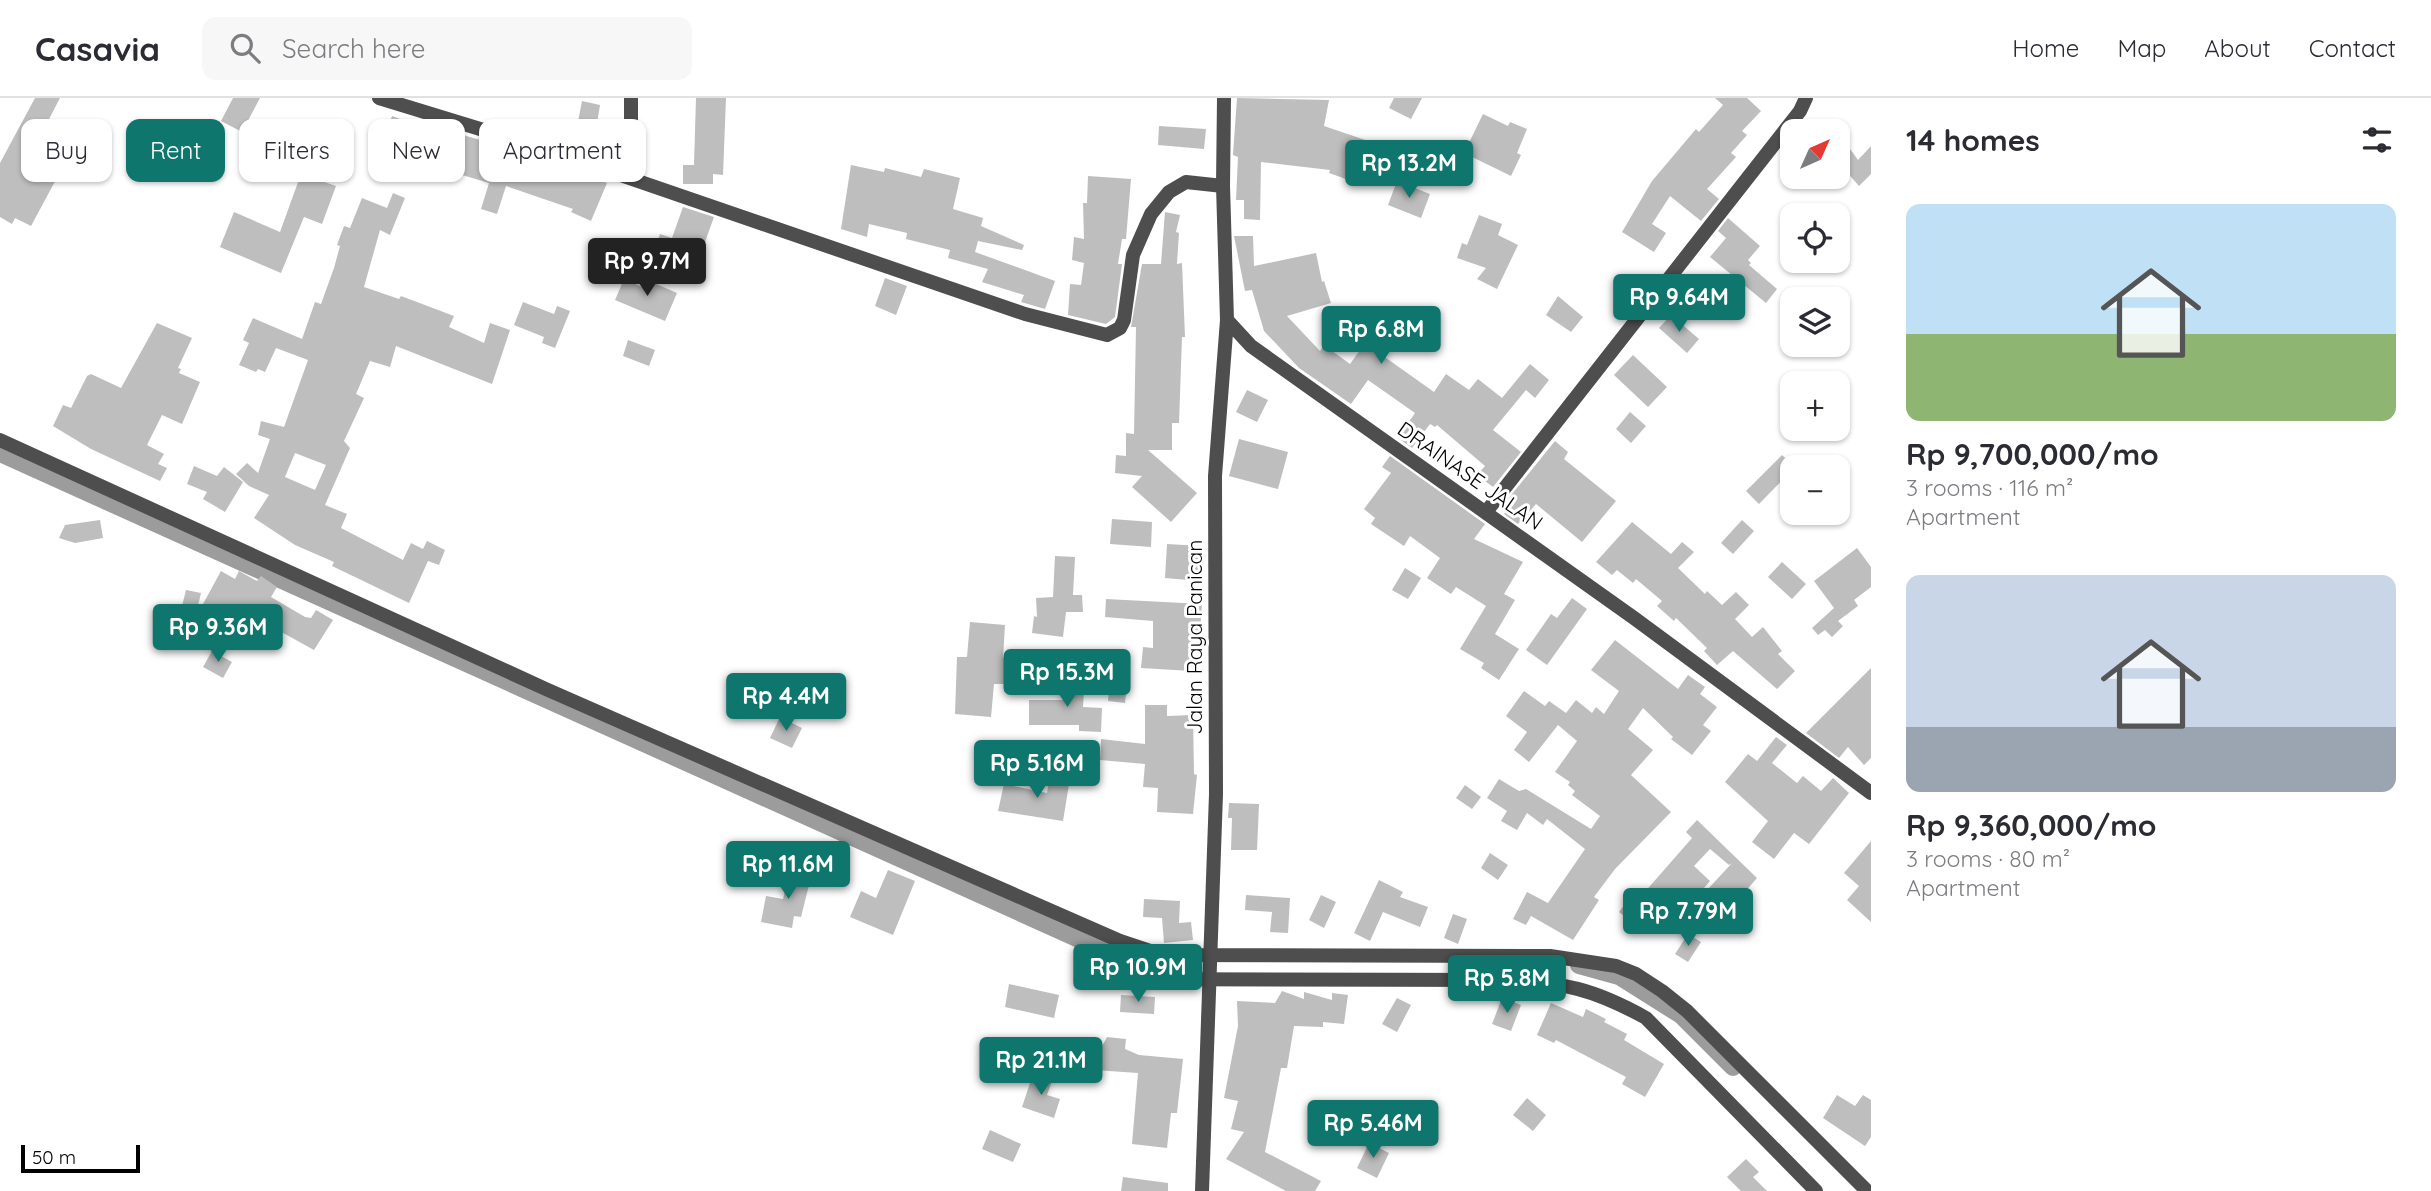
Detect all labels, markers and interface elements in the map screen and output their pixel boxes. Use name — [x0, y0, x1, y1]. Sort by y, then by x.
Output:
search box — [202, 17, 692, 80]
text: Casavia — [35, 28, 160, 69]
icon: search — [226, 29, 264, 67]
text: Search here — [282, 32, 426, 65]
text: Home — [2012, 33, 2079, 63]
text: Map — [2117, 33, 2166, 63]
text: About — [2204, 33, 2271, 63]
text: Contact — [2309, 33, 2396, 63]
chip: Buy — [21, 119, 112, 182]
chip: Rent — [126, 119, 225, 182]
chip: Filters — [239, 119, 354, 182]
chip: New — [368, 119, 465, 182]
chip: Apartment — [479, 119, 646, 182]
north arrow — [1780, 119, 1850, 189]
map controls — [1780, 119, 1850, 525]
text: 14 homes — [1906, 121, 2040, 159]
icon: filters — [2358, 121, 2396, 159]
pin: Rp 13.2M — [1337, 140, 1481, 200]
text: Rp 13.2M — [1361, 148, 1457, 177]
button: locate — [1780, 203, 1850, 273]
pin: Rp 9.7M — [582, 238, 712, 298]
text: Rp 9.7M — [604, 246, 690, 275]
icon: home — [2088, 250, 2214, 376]
pin: Rp 9.64M — [1607, 274, 1751, 334]
text: Rp 9.64M — [1629, 282, 1729, 311]
button: layers — [1780, 287, 1850, 357]
pin: Rp 6.8M — [1316, 306, 1446, 366]
text: Rp 6.8M — [1338, 314, 1424, 343]
button: + — [1780, 371, 1850, 441]
street label: DRAINASE JALAN — [1393, 415, 1548, 535]
text: Rp 9,700,000/mo — [1906, 435, 2159, 473]
button: − — [1780, 455, 1850, 525]
text: 3 rooms · 116 m² — [1906, 473, 2073, 502]
text: Apartment — [1906, 502, 2020, 531]
street label: Jalan Raya Panican — [1181, 540, 1207, 734]
pin: Rp 9.36M — [146, 604, 290, 664]
text: Rp 9.36M — [169, 612, 267, 641]
icon: home — [2088, 621, 2214, 747]
pin: Rp 15.3M — [995, 650, 1139, 709]
text: Rp 15.3M — [1020, 657, 1114, 686]
pin: Rp 4.4M — [721, 674, 851, 733]
text: Rp 4.4M — [742, 681, 830, 710]
pin: Rp 5.16M — [965, 740, 1109, 800]
text: Rp 5.16M — [990, 748, 1084, 777]
text: Rp 9,360,000/mo — [1906, 806, 2157, 844]
pin: Rp 11.6M — [716, 842, 860, 901]
text: 3 rooms · 80 m² — [1906, 844, 2070, 873]
text: Rp 11.6M — [742, 849, 834, 878]
text: Apartment — [1906, 873, 2020, 902]
pin: Rp 7.79M — [1616, 888, 1760, 948]
text: Rp 7.79M — [1639, 896, 1737, 925]
pin: Rp 10.9M — [1066, 944, 1210, 1004]
text: Rp 10.9M — [1089, 952, 1187, 981]
pin: Rp 5.8M — [1442, 956, 1572, 1015]
text: Rp 5.8M — [1464, 963, 1550, 992]
pin: Rp 21.1M — [969, 1038, 1113, 1097]
text: Rp 21.1M — [995, 1045, 1087, 1074]
pin: Rp 5.46M — [1301, 1100, 1445, 1160]
text: Rp 5.46M — [1323, 1108, 1423, 1137]
scale bar — [21, 1142, 140, 1174]
text: 50 m — [32, 1145, 76, 1169]

